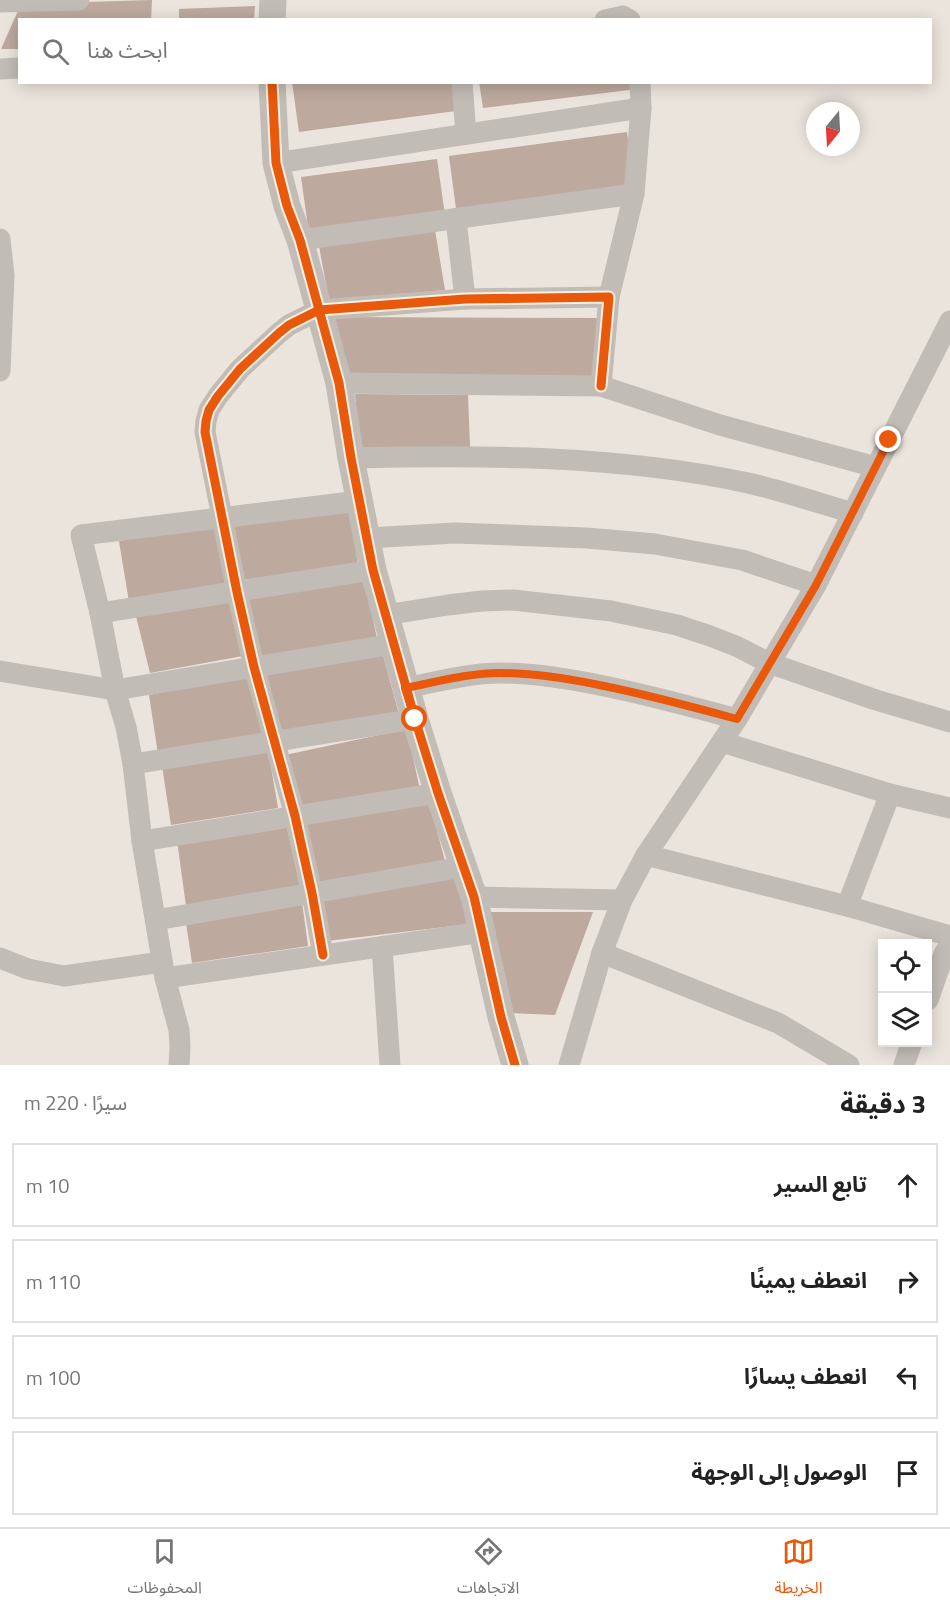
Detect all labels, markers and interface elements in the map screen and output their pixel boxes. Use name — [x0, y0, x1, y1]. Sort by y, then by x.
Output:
search box — [18, 18, 932, 84]
text: ابحث هنا — [87, 33, 168, 67]
icon: search — [39, 35, 72, 68]
north arrow — [806, 102, 860, 156]
route end — [875, 426, 901, 452]
route start — [401, 705, 427, 731]
map controls — [878, 939, 932, 1047]
button: locate — [878, 939, 932, 993]
button: layers — [878, 993, 932, 1047]
text: 3 دقيقة — [840, 1084, 926, 1123]
text: سيرًا · 220 m — [24, 1087, 127, 1118]
text: تابع السير — [774, 1167, 867, 1201]
icon: ahead — [891, 1169, 924, 1202]
text: 10 m — [26, 1170, 70, 1201]
text: انعطف يمينًا — [750, 1263, 867, 1297]
icon: right — [891, 1265, 924, 1298]
text: 110 m — [26, 1266, 81, 1297]
text: انعطف يسارًا — [744, 1359, 867, 1393]
icon: left — [891, 1361, 924, 1394]
text: 100 m — [26, 1362, 81, 1393]
text: الوصول إلى الوجهة — [691, 1455, 867, 1489]
icon: arrive — [891, 1457, 924, 1490]
tab: المحفوظات — [128, 1535, 202, 1605]
tab: الاتجاهات — [457, 1535, 519, 1605]
tab: الخريطة — [775, 1535, 822, 1605]

